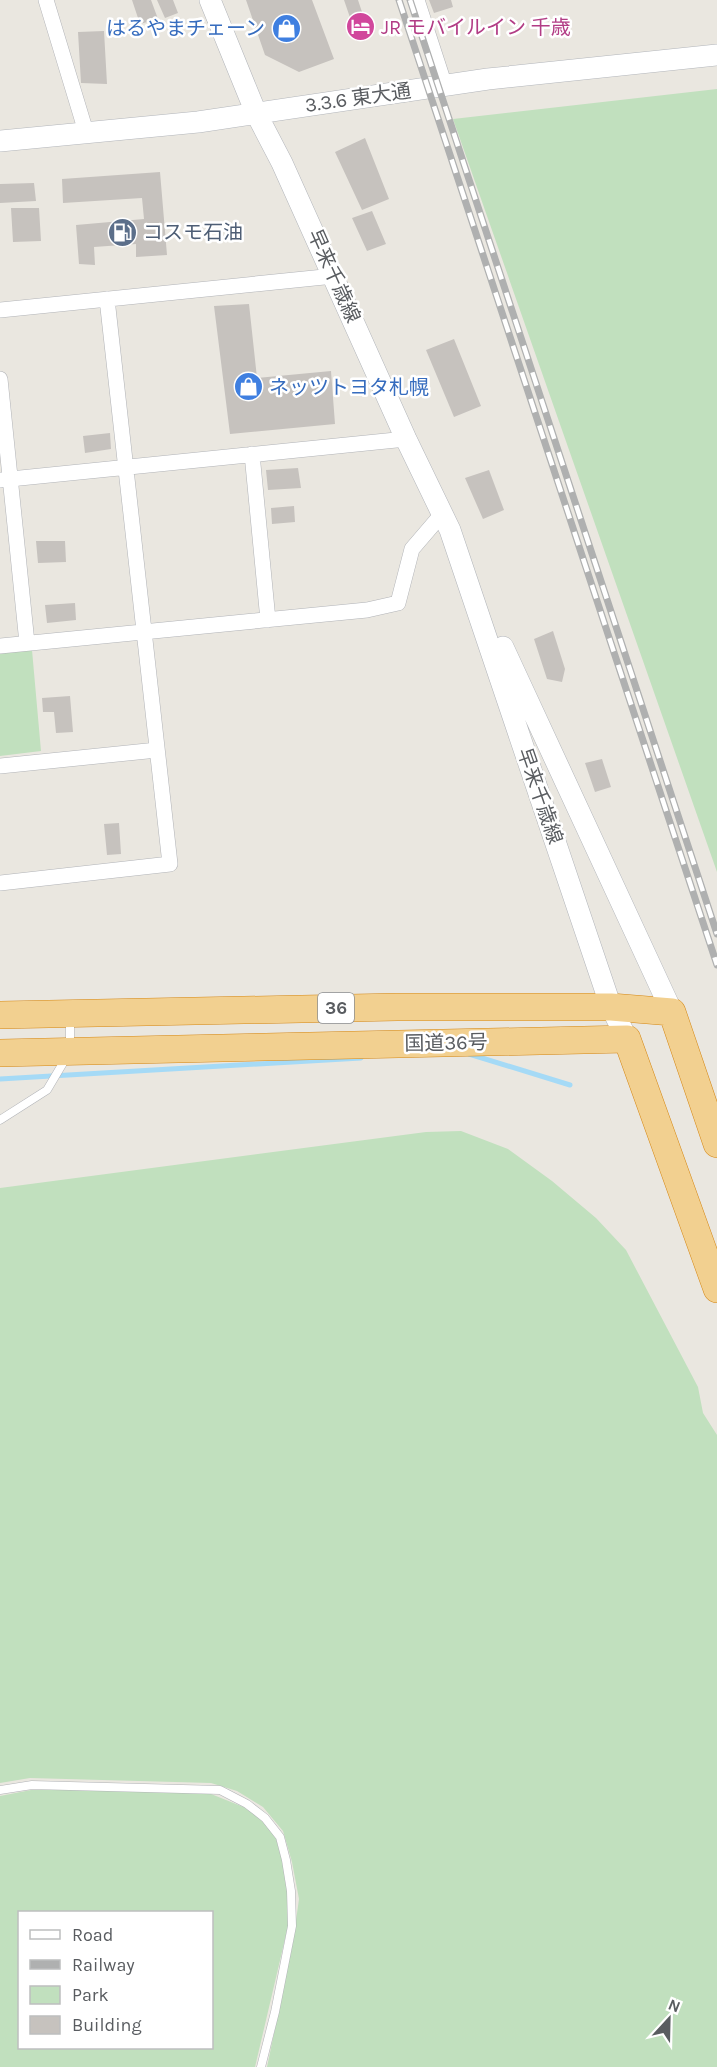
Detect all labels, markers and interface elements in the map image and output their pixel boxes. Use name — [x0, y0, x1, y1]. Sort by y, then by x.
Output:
hotel icon: JR モバイルイン 千歳 — [344, 11, 376, 43]
shop icon: はるやまチェーン — [270, 12, 302, 44]
place label: JR モバイルイン 千歳 — [381, 16, 571, 39]
place label: はるやまチェーン — [106, 17, 265, 40]
street label: 3.3.6 東大通 — [303, 79, 413, 117]
fuel station icon: コスモ石油 — [106, 216, 138, 248]
place label: コスモ石油 — [143, 221, 243, 244]
street label: 早来千歳線 — [303, 226, 365, 326]
shop icon: ネッツトヨタ札幌 — [232, 371, 264, 403]
place label: ネッツトヨタ札幌 — [269, 376, 429, 399]
street label: 早来千歳線 — [513, 745, 567, 847]
road number: 36 — [318, 993, 354, 1023]
street label: 国道36号 — [404, 1031, 488, 1055]
legend — [18, 1911, 213, 2049]
text: Road — [72, 1924, 113, 1946]
text: Railway — [72, 1954, 135, 1976]
text: Park — [72, 1984, 109, 2006]
north arrow — [639, 1989, 699, 2049]
text: N — [666, 1995, 683, 2017]
text: Building — [72, 2014, 142, 2036]

